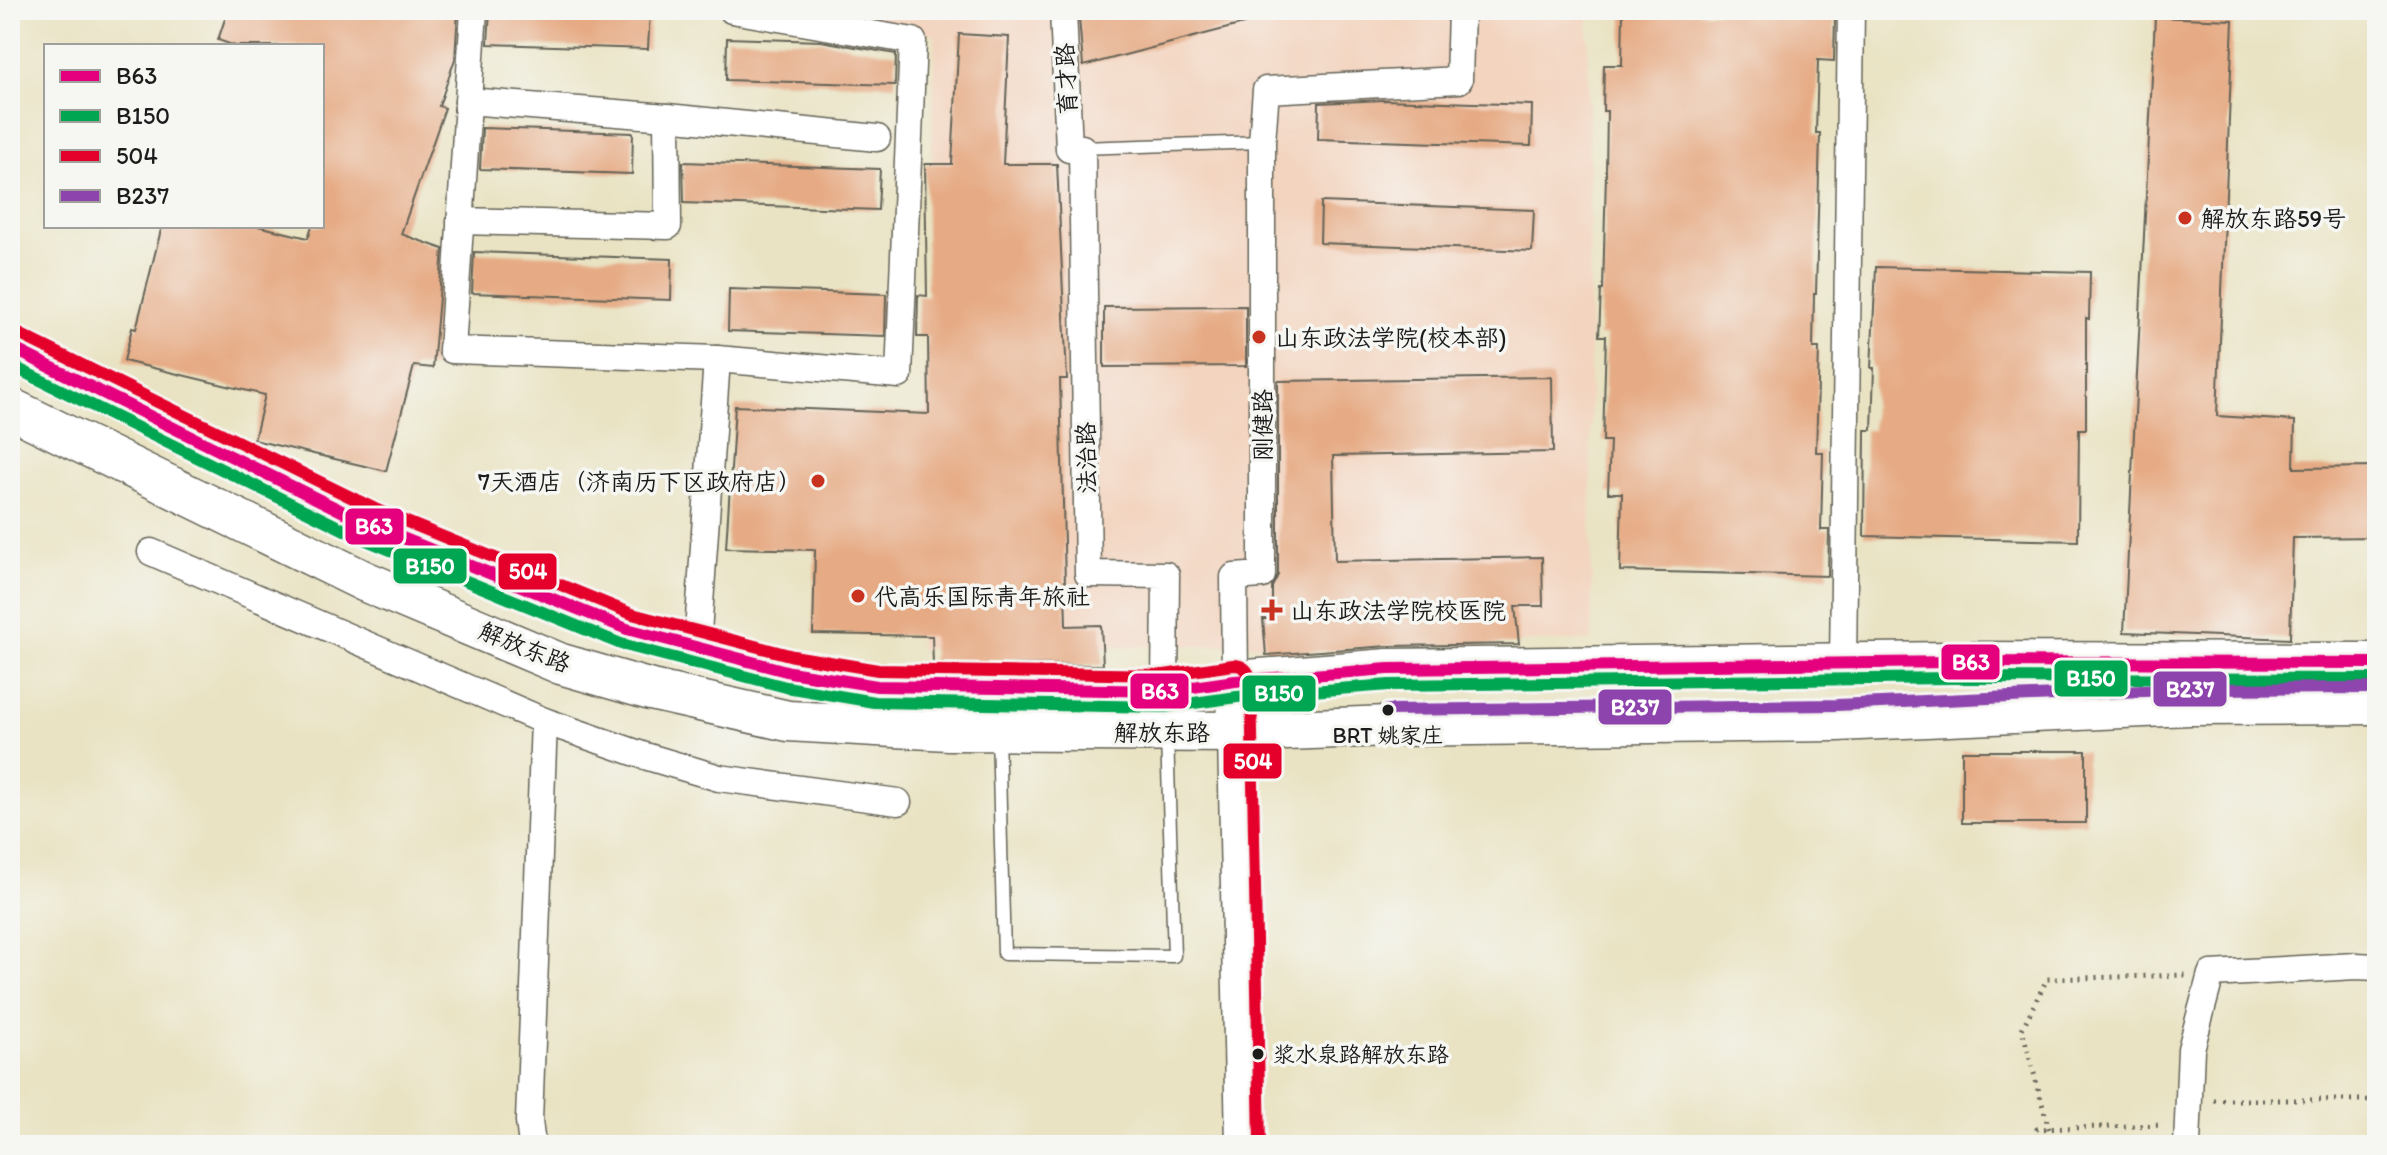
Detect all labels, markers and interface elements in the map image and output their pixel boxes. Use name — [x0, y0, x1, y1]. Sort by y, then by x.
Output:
street label: 育才路 — [1050, 42, 1082, 116]
legend — [44, 44, 324, 228]
text: B63 — [116, 61, 157, 90]
text: B150 — [116, 101, 170, 130]
text: 504 — [116, 141, 158, 170]
text: B237 — [116, 181, 169, 210]
place label: 解放东路59号 — [2201, 204, 2346, 233]
marker: 解放东路59号 — [2176, 209, 2194, 227]
place label: 山东政法学院(校本部) — [1275, 323, 1507, 352]
marker: 山东政法学院(校本部) — [1250, 328, 1268, 346]
street label: 刚健路 — [1248, 389, 1277, 461]
street label: 法治路 — [1071, 422, 1101, 494]
place label: 7天酒店（济南历下区政府店） — [478, 467, 802, 496]
marker: 7天酒店（济南历下区政府店） — [809, 472, 827, 490]
line badge: B63 — [344, 507, 405, 546]
text: B63 — [355, 513, 393, 540]
line badge: B150 — [392, 547, 468, 585]
line badge: 504 — [497, 552, 558, 591]
text: B150 — [405, 553, 455, 580]
text: 504 — [509, 558, 548, 585]
place label: 代高乐国际青年旅社 — [874, 582, 1090, 611]
marker: 代高乐国际青年旅社 — [849, 587, 867, 605]
place label: 山东政法学院校医院 — [1290, 596, 1506, 625]
marker: 山东政法学院校医院 — [1261, 599, 1283, 621]
street label: 解放东路 — [475, 616, 575, 678]
line badge: B63 — [1940, 643, 2001, 681]
text: B63 — [1952, 649, 1990, 676]
line badge: B150 — [2053, 659, 2129, 698]
text: B150 — [2066, 665, 2116, 692]
line badge: B237 — [2152, 670, 2228, 708]
line badge: B63 — [1129, 672, 1190, 710]
line badge: B150 — [1241, 674, 1317, 713]
text: B237 — [2166, 676, 2214, 703]
text: B63 — [1141, 678, 1179, 705]
text: B150 — [1254, 680, 1304, 707]
line badge: B237 — [1597, 688, 1673, 726]
text: B237 — [1611, 694, 1659, 721]
marker: BRT 姚家庄 — [1380, 702, 1396, 718]
street label: 解放东路 — [1114, 718, 1210, 747]
place label: BRT 姚家庄 — [1332, 722, 1444, 749]
line badge: 504 — [1222, 742, 1283, 780]
text: 504 — [1234, 748, 1273, 775]
place label: 浆水泉路解放东路 — [1273, 1041, 1449, 1068]
marker: 浆水泉路解放东路 — [1250, 1046, 1266, 1062]

